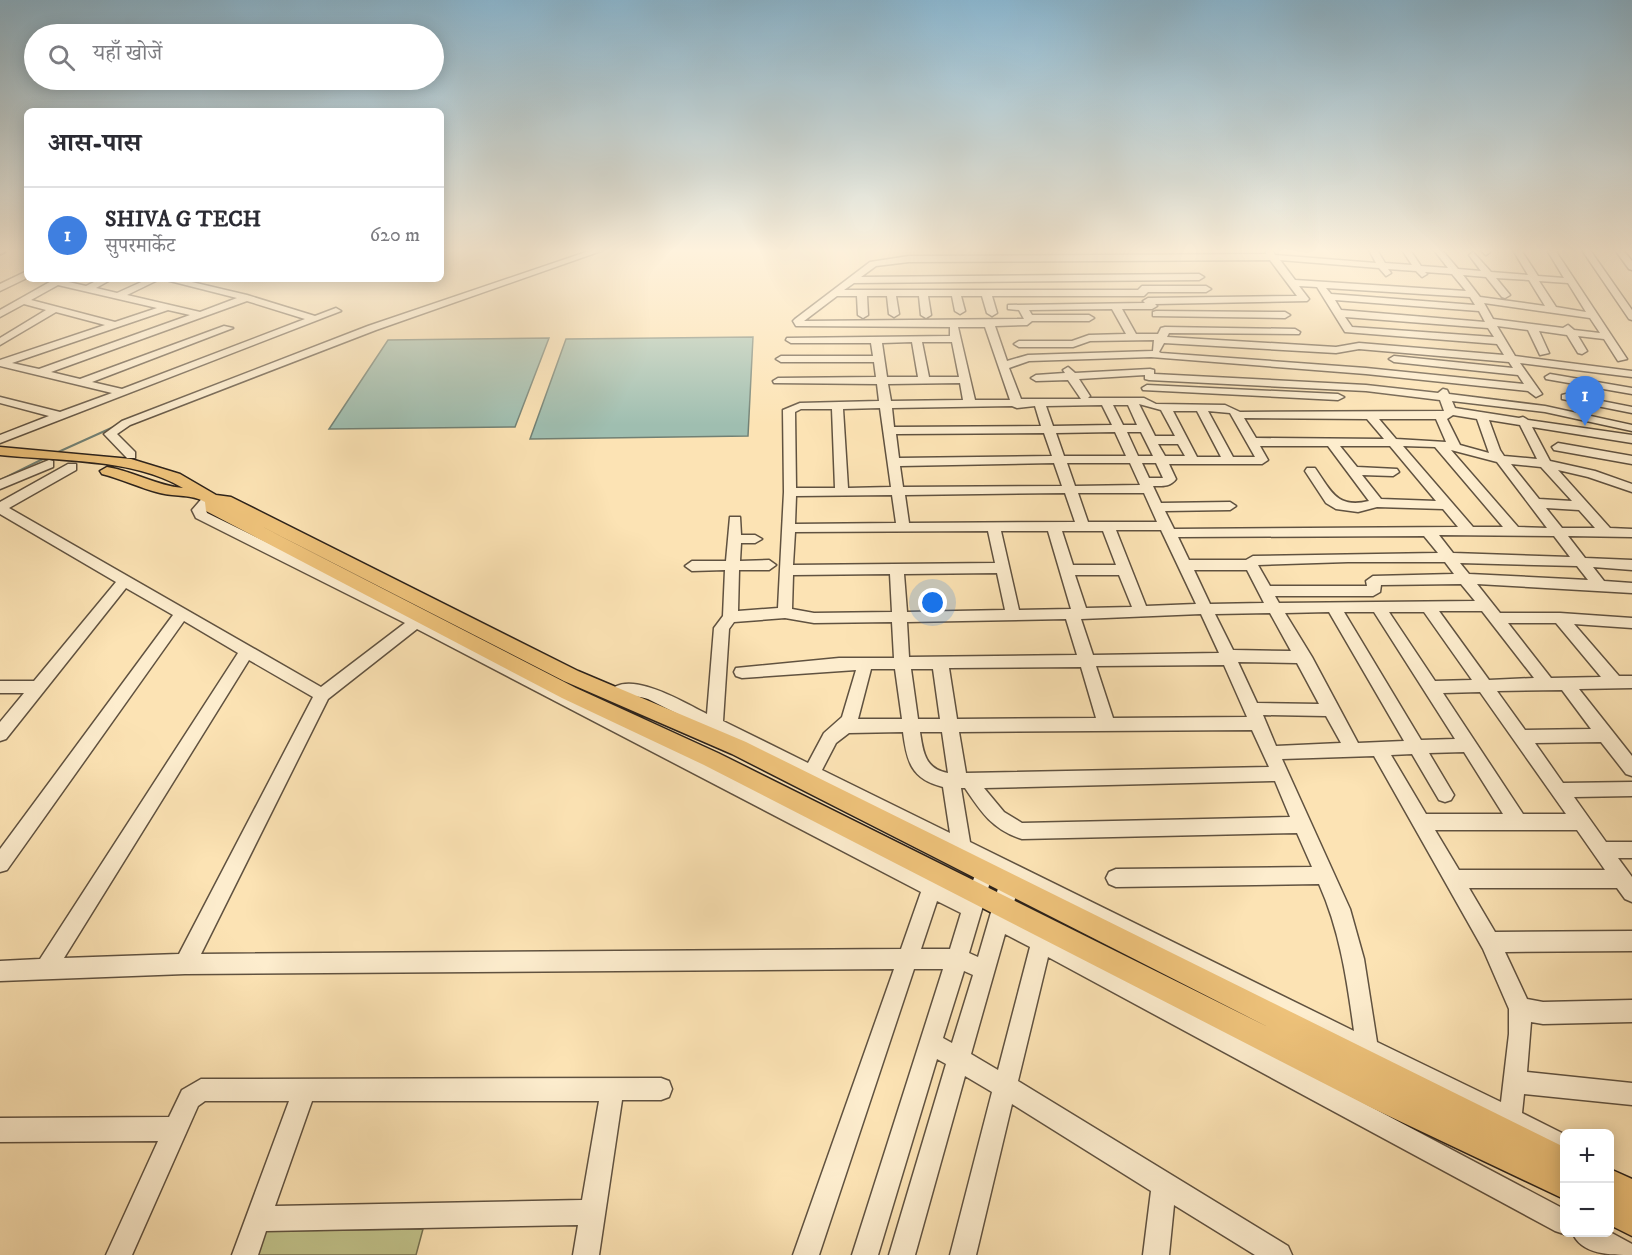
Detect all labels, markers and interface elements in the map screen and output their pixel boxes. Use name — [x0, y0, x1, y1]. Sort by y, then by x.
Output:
search box — [24, 24, 444, 90]
text: यहाँ खोजें — [93, 40, 162, 67]
icon: search — [45, 41, 78, 74]
text: आस-पास — [48, 127, 141, 160]
text: SHIVA G TECH — [105, 206, 261, 233]
text: 1 — [64, 223, 71, 248]
text: 620 m — [370, 223, 420, 248]
text: सुपरमार्केट — [105, 234, 175, 259]
pin: 1 — [1566, 376, 1604, 426]
your location — [918, 588, 947, 617]
map controls — [1560, 1129, 1614, 1237]
button: + — [1560, 1129, 1614, 1183]
button: − — [1560, 1183, 1614, 1237]

